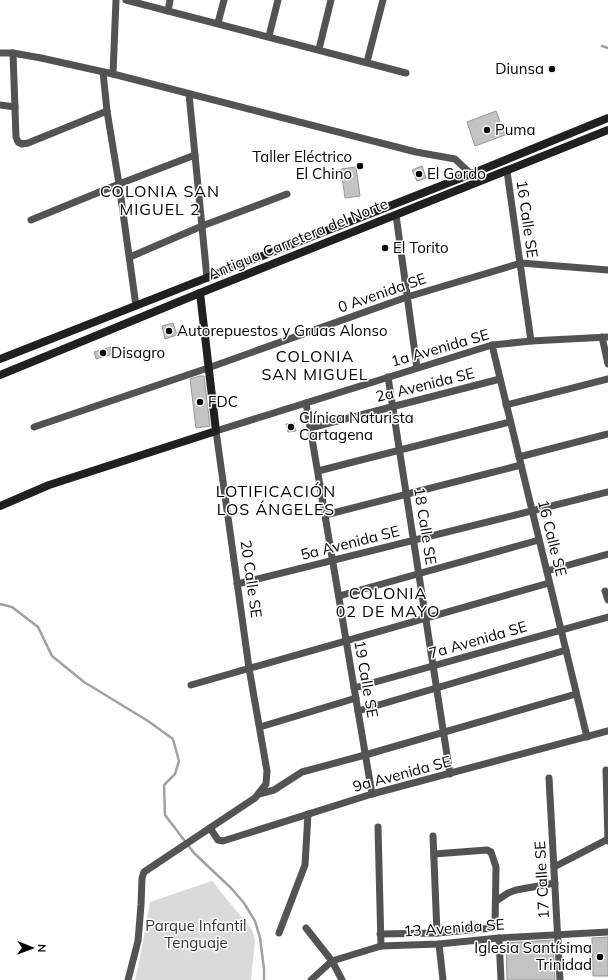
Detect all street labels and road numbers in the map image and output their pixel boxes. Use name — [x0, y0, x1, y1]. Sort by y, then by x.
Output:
street label: 16 Calle SE — [513, 179, 542, 259]
street label: Antigua Carretera del Norte — [205, 194, 391, 283]
street label: 0 Avenida SE — [335, 269, 429, 316]
street label: 1a Avenida SE — [389, 324, 491, 371]
street label: 2a Avenida SE — [374, 363, 476, 406]
street label: 18 Calle SE — [410, 486, 441, 566]
street label: 16 Calle SE — [534, 498, 571, 578]
street label: 5a Avenida SE — [299, 521, 401, 564]
street label: 20 Calle SE — [237, 539, 266, 619]
street label: 7a Avenida SE — [427, 616, 529, 663]
street label: 19 Calle SE — [350, 639, 383, 719]
street label: 9a Avenida SE — [351, 751, 453, 796]
street label: 17 Calle SE — [530, 840, 553, 920]
street label: 13 Avenida SE — [403, 914, 505, 941]

